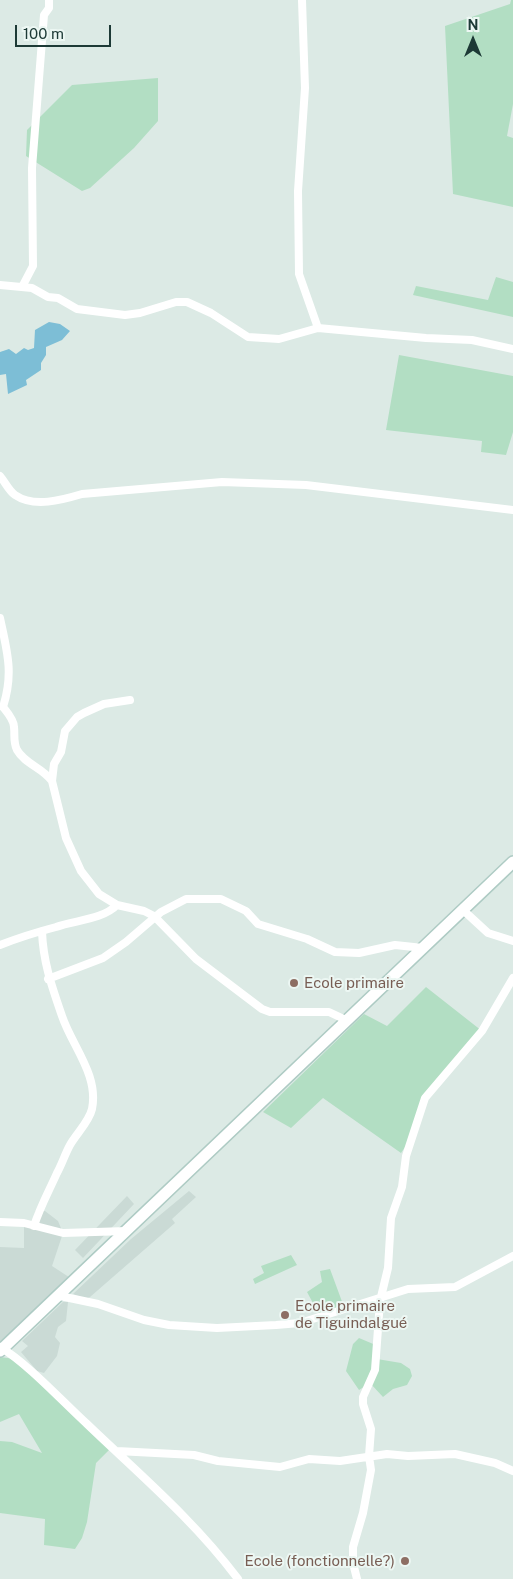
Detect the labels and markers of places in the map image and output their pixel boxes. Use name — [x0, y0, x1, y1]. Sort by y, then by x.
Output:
place label: Ecole primaire — [304, 974, 404, 992]
marker: Ecole primaire — [288, 977, 300, 989]
place label: Ecole primaire de Tiguindalgué — [295, 1297, 407, 1332]
marker: Ecole primaire de Tiguindalgué — [279, 1309, 291, 1321]
place label: Ecole (fonctionnelle?) — [244, 1552, 395, 1570]
marker: Ecole (fonctionnelle?) — [399, 1555, 411, 1567]

